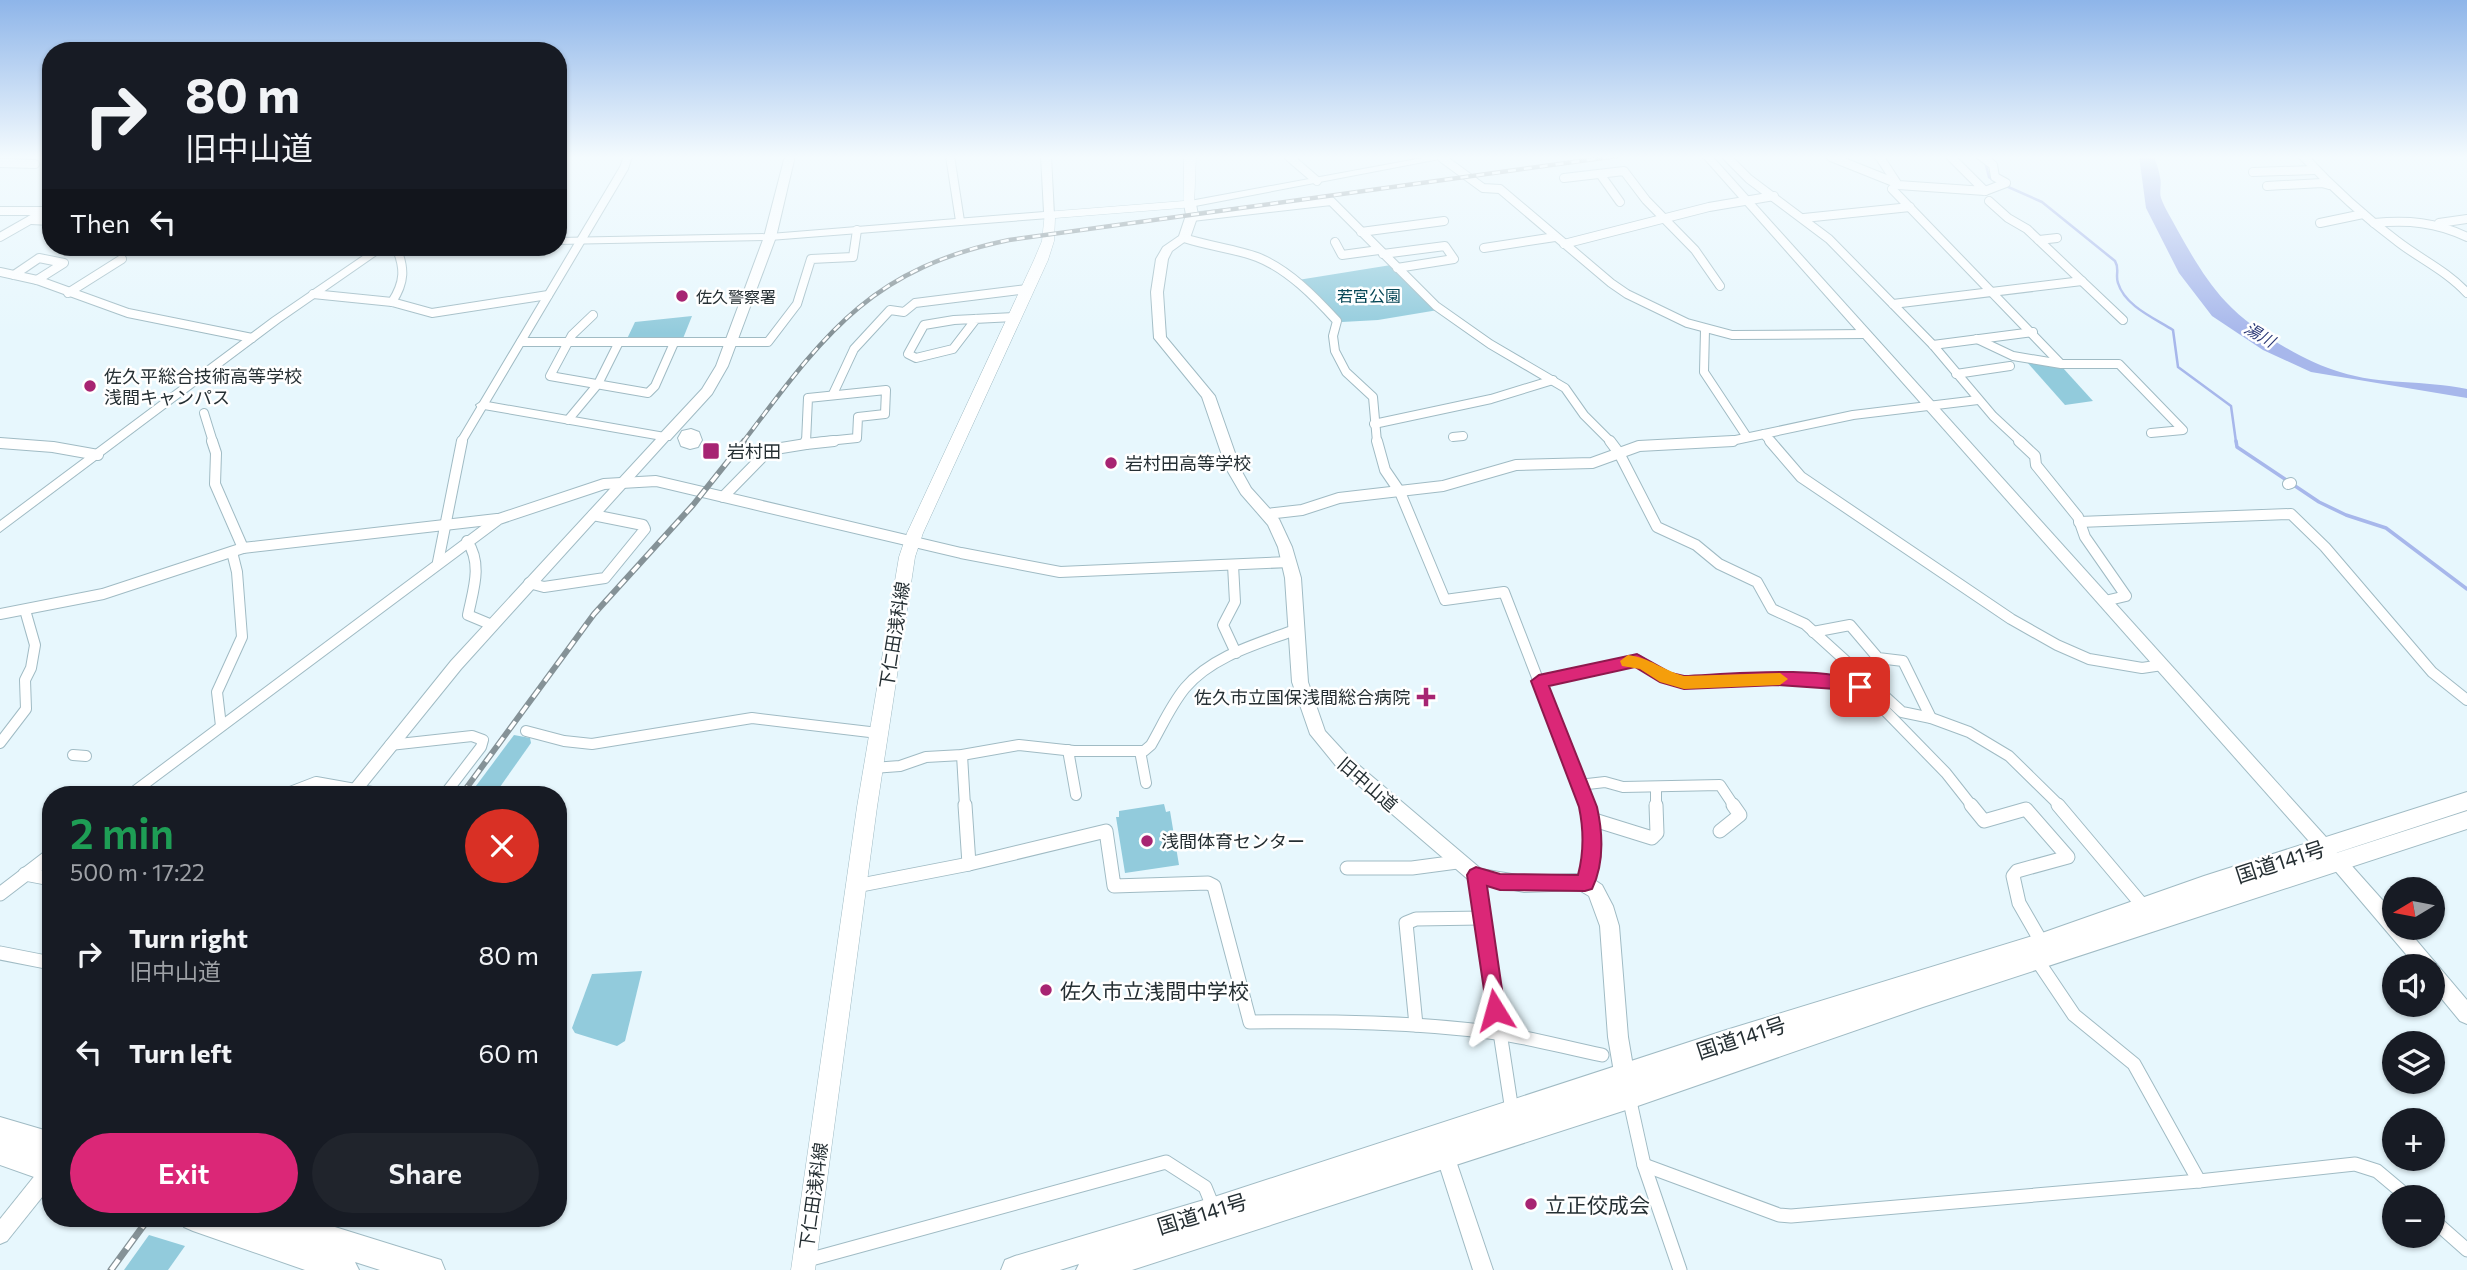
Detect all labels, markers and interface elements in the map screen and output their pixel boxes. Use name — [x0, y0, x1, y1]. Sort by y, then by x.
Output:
text: 80 m — [185, 63, 300, 123]
icon: right — [70, 70, 161, 161]
text: 旧中山道 — [185, 127, 313, 167]
icon: left — [144, 203, 182, 241]
text: Then — [70, 207, 130, 238]
park label: 若宮公園 — [1337, 286, 1401, 305]
place label: 佐久警察署 — [696, 287, 776, 306]
marker: 佐久警察署 — [674, 288, 690, 304]
water label: 湯川 — [2241, 318, 2280, 351]
place label: 佐久平総合技術高等学校 浅間キャンパス — [104, 365, 302, 408]
marker: 佐久平総合技術高等学校 浅間キャンパス — [82, 378, 98, 394]
place label: 岩村田 — [727, 440, 781, 462]
marker: 岩村田 — [701, 441, 721, 461]
place label: 岩村田高等学校 — [1125, 452, 1251, 474]
marker: 岩村田高等学校 — [1103, 455, 1119, 471]
street label: 下仁田浅科線 — [875, 580, 913, 690]
pin — [1830, 657, 1890, 717]
icon: arrive — [1841, 668, 1879, 706]
place label: 佐久市立国保浅間総合病院 — [1194, 686, 1410, 708]
marker: 佐久市立国保浅間総合病院 — [1416, 687, 1436, 707]
street label: 旧中山道 — [1334, 752, 1402, 816]
text: 2 min — [70, 806, 174, 858]
button: close — [465, 809, 539, 883]
place label: 浅間体育センター — [1161, 830, 1305, 852]
marker: 浅間体育センター — [1139, 833, 1155, 849]
street label: 国道141号 — [2232, 835, 2328, 887]
text: 500 m · 17:22 — [70, 858, 205, 886]
north arrow — [2382, 877, 2445, 940]
map controls — [2382, 877, 2445, 1248]
text: Turn right — [129, 922, 248, 953]
icon: right — [70, 935, 108, 973]
text: 80 m — [479, 939, 539, 970]
button: sound — [2382, 954, 2445, 1017]
text: 旧中山道 — [129, 957, 221, 985]
position arrow — [1458, 973, 1532, 1047]
place label: 佐久市立浅間中学校 — [1060, 978, 1249, 1003]
marker: 佐久市立浅間中学校 — [1038, 982, 1054, 998]
street label: 国道141号 — [1693, 1011, 1789, 1063]
button: layers — [2382, 1031, 2445, 1094]
icon: left — [70, 1033, 108, 1071]
text: Turn left — [129, 1037, 232, 1068]
text: 60 m — [479, 1037, 539, 1068]
button: + — [2382, 1108, 2445, 1171]
button: Exit — [70, 1133, 298, 1213]
button: Share — [312, 1133, 539, 1213]
street label: 下仁田浅科線 — [795, 1141, 831, 1251]
button: − — [2382, 1185, 2445, 1248]
street label: 国道141号 — [1154, 1187, 1250, 1239]
place label: 立正佼成会 — [1545, 1192, 1650, 1217]
marker: 立正佼成会 — [1523, 1196, 1539, 1212]

